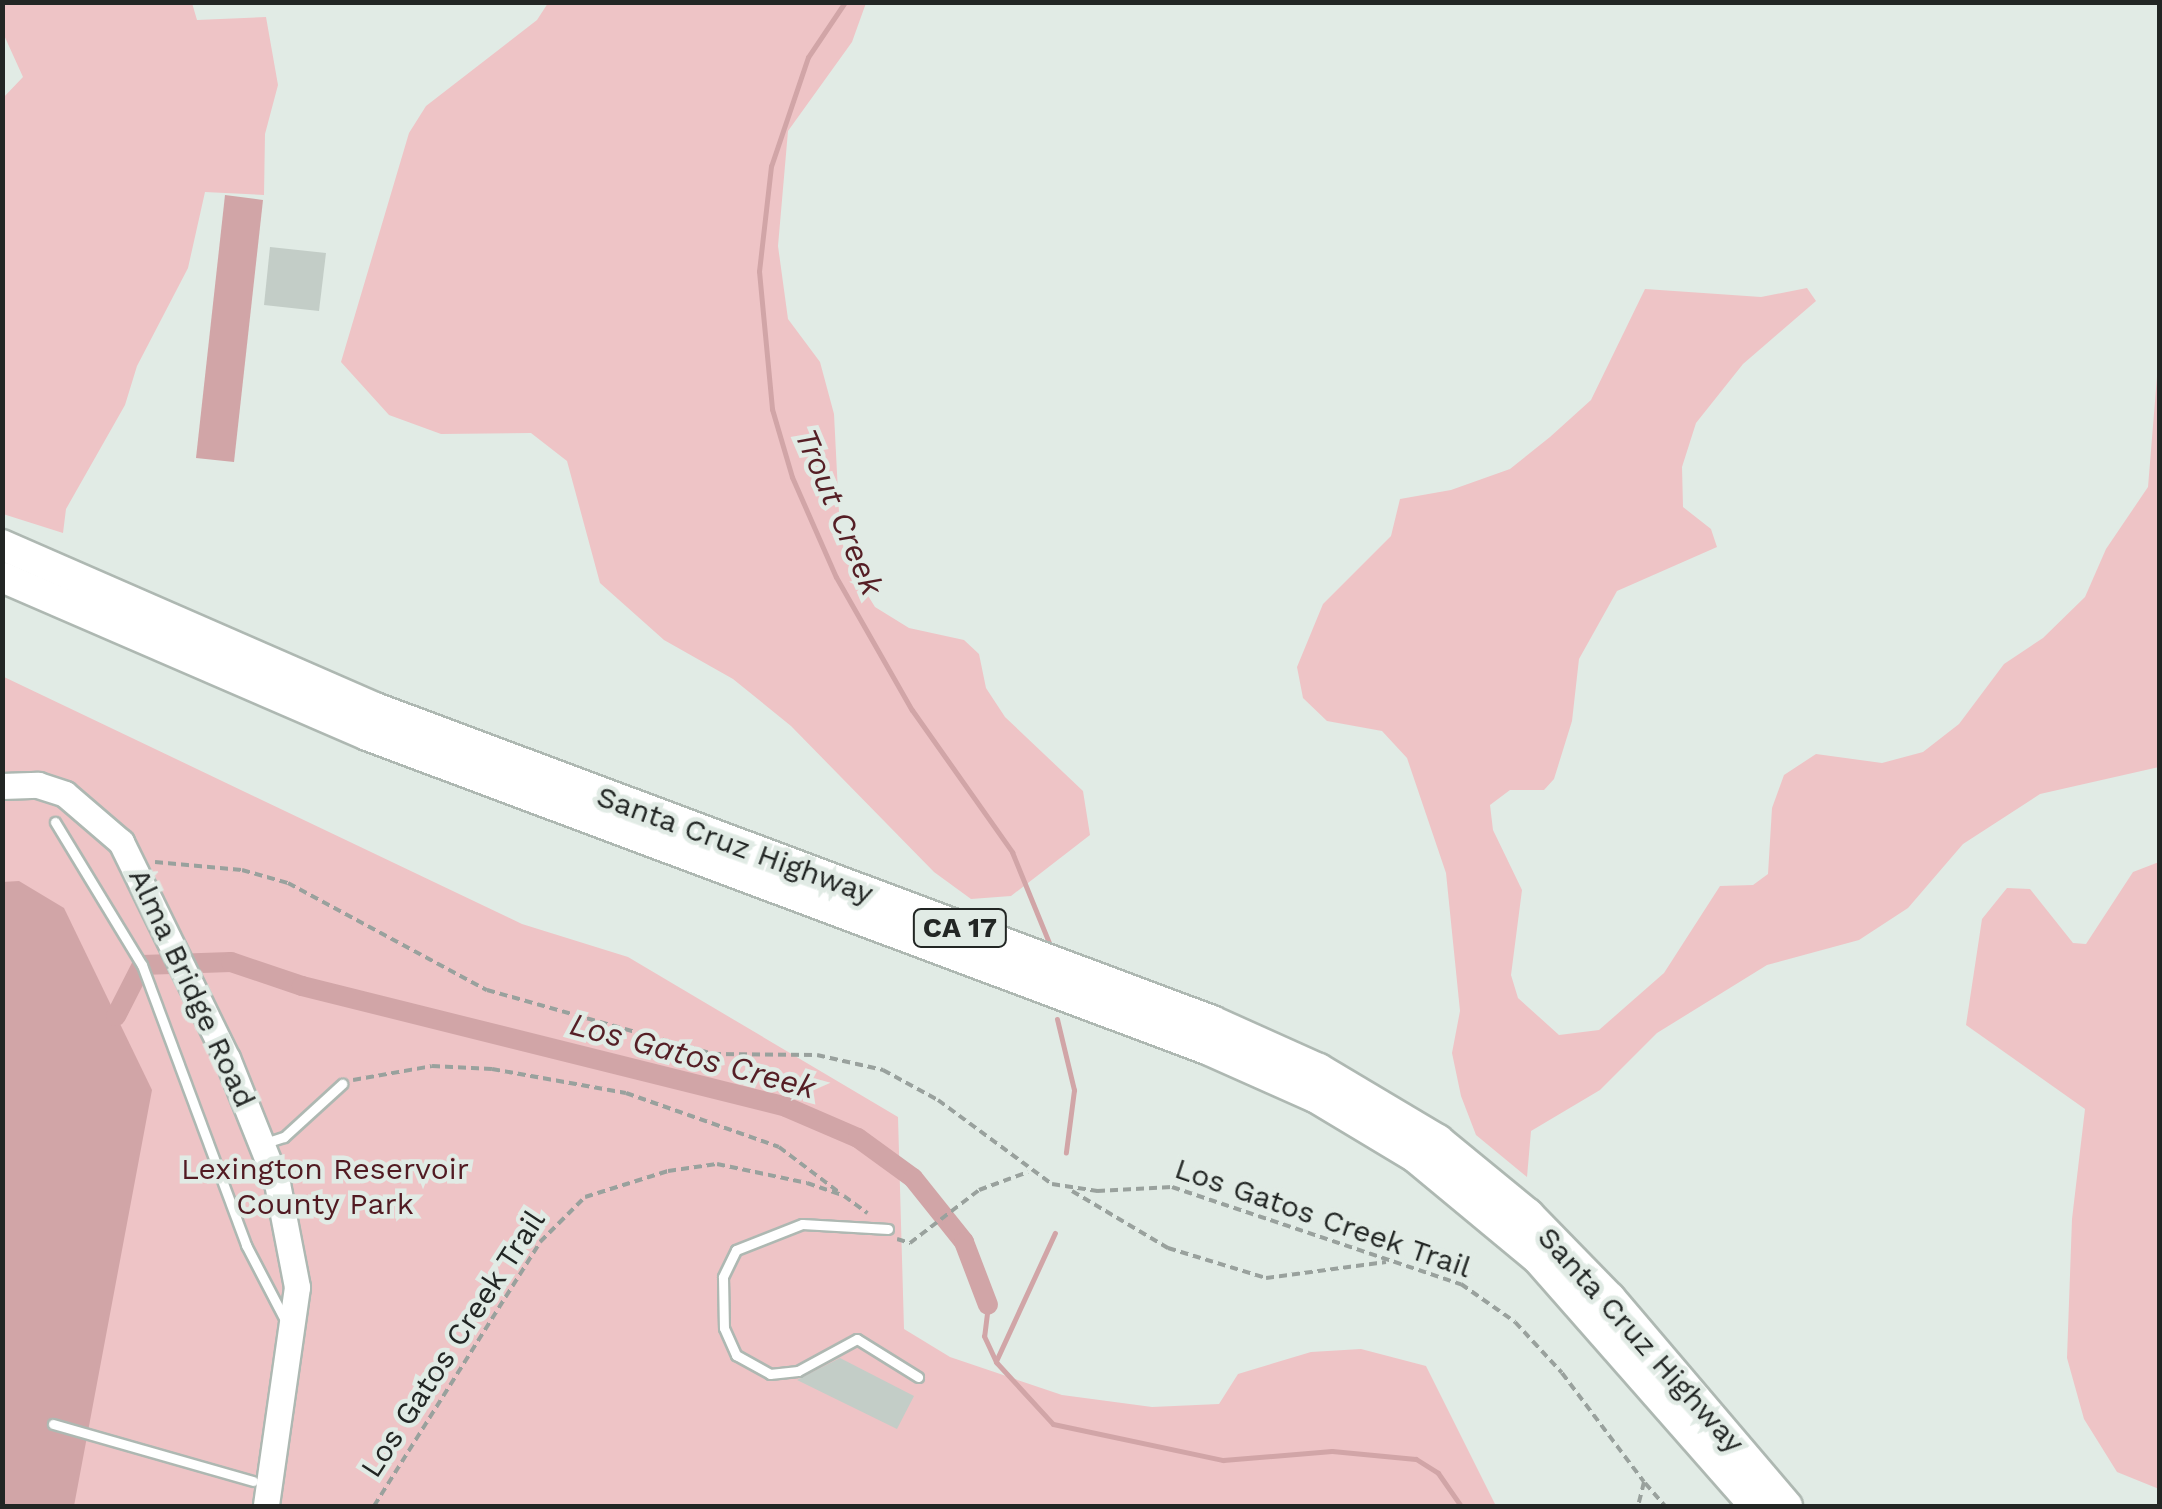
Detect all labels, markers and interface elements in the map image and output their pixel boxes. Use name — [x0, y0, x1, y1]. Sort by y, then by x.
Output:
water label: Trout Creek — [787, 423, 891, 601]
street label: Santa Cruz Highway — [592, 778, 878, 912]
street label: Alma Bridge Road — [121, 863, 263, 1113]
road number: CA 17 — [910, 905, 1010, 951]
water label: Los Gatos Creek — [566, 1005, 820, 1107]
street label: Los Gatos Creek Trail — [1169, 1150, 1477, 1286]
park label: Lexington Reservoir County Park — [181, 1151, 469, 1222]
street label: Los Gatos Creek Trail — [353, 1203, 553, 1485]
street label: Santa Cruz Highway — [1530, 1219, 1752, 1461]

